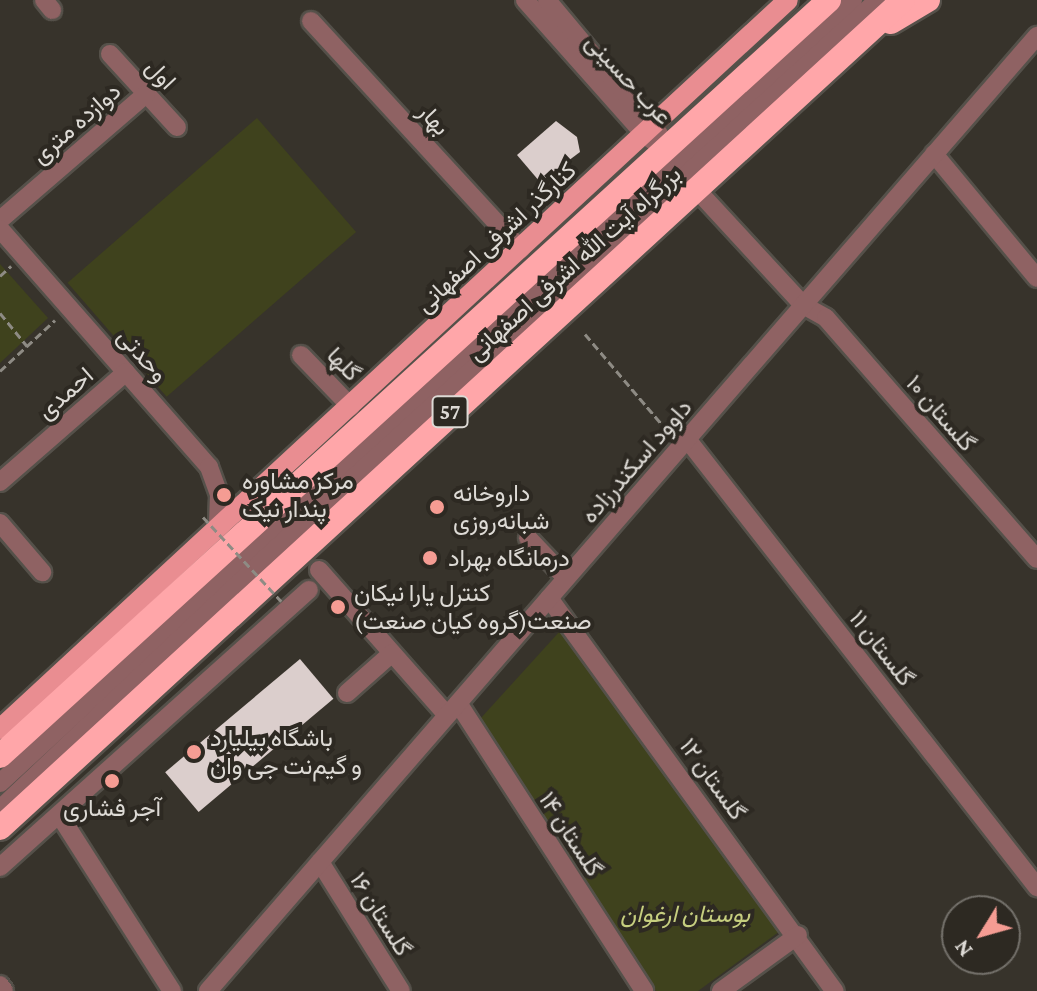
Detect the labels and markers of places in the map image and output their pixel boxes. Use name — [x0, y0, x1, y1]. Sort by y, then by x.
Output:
place label: مرکز مشاوره پندار نیک — [242, 467, 354, 523]
place label: داروخانه شبانه‌روزی — [453, 479, 549, 535]
marker: مرکز مشاوره پندار نیک — [213, 484, 235, 506]
marker: داروخانه شبانه‌روزی — [428, 498, 446, 516]
place label: درمانگاه بهراد — [448, 544, 570, 572]
marker: درمانگاه بهراد — [419, 547, 441, 569]
place label: کنترل یارا نیکان صنعت(گروه کیان صنعت) — [354, 579, 592, 635]
marker: کنترل یارا نیکان صنعت(گروه کیان صنعت) — [329, 598, 347, 616]
place label: باشگاه بیلیارد و گیم‌نت جی وان — [210, 724, 362, 780]
marker: باشگاه بیلیارد و گیم‌نت جی وان — [185, 743, 203, 761]
marker: آجر فشاری — [103, 772, 121, 790]
place label: آجر فشاری — [63, 794, 161, 822]

